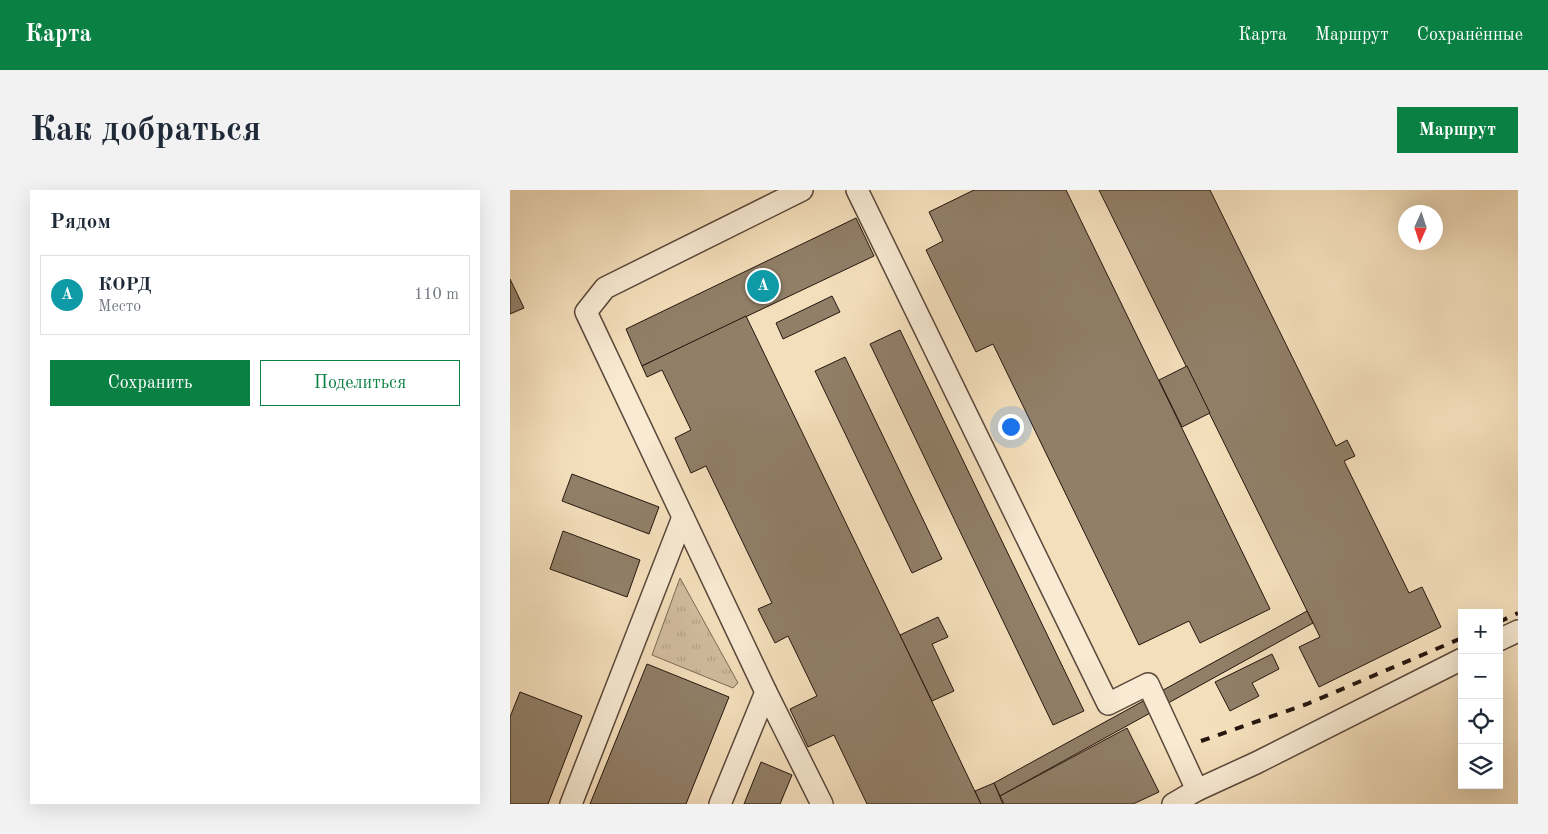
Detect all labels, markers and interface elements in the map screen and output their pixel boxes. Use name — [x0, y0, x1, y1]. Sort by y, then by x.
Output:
text: Карта — [25, 23, 92, 47]
text: Карта — [1238, 26, 1287, 44]
text: Маршрут — [1315, 26, 1389, 44]
text: Сохранённые — [1417, 26, 1523, 44]
button: Маршрут — [1397, 107, 1518, 153]
text: Как добраться — [30, 113, 261, 148]
north arrow — [1398, 205, 1443, 250]
text: Рядом — [50, 212, 111, 233]
pin: A — [747, 267, 779, 305]
text: КОРД — [98, 276, 152, 295]
text: A — [61, 287, 73, 303]
text: 110 m — [414, 287, 459, 303]
text: Место — [98, 299, 141, 315]
button: Сохранить — [50, 360, 250, 406]
button: Поделиться — [260, 360, 460, 406]
your location — [998, 414, 1024, 440]
map controls — [1458, 609, 1503, 789]
button: + — [1458, 609, 1503, 654]
button: − — [1458, 654, 1503, 699]
button: locate — [1458, 699, 1503, 744]
button: layers — [1458, 744, 1503, 789]

